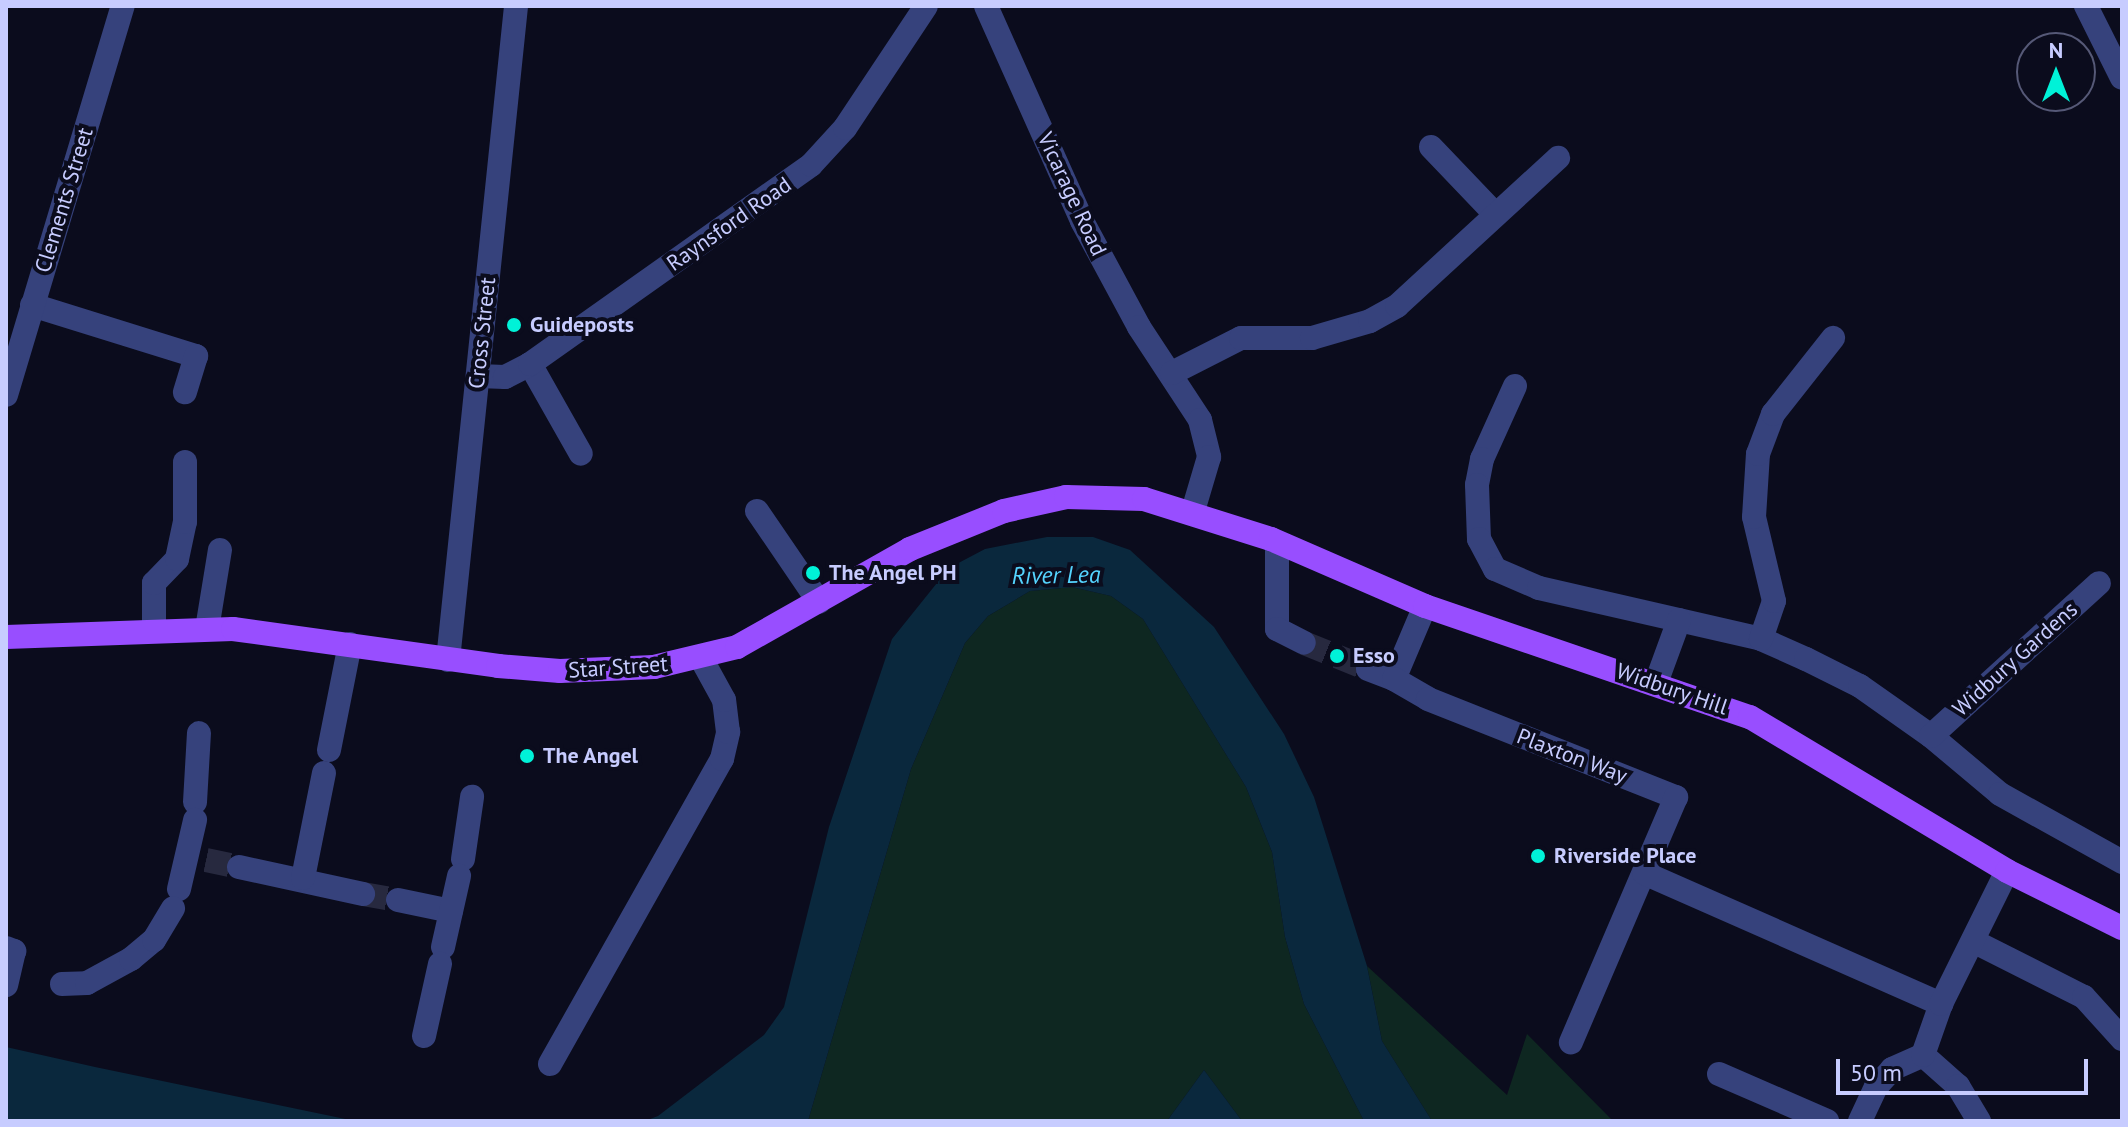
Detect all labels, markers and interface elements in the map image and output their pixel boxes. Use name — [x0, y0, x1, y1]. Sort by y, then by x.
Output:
north arrow — [2016, 32, 2096, 112]
text: N — [2049, 36, 2063, 64]
street label: Clements Street — [29, 124, 99, 276]
street label: Vicarage Road — [1032, 128, 1112, 260]
street label: Raynsford Road — [662, 171, 796, 277]
street label: Cross Street — [463, 276, 501, 390]
place label: Guideposts — [530, 312, 634, 338]
marker: Guideposts — [505, 316, 523, 334]
place label: The Angel PH — [829, 560, 957, 586]
water label: River Lea — [1011, 560, 1101, 590]
marker: The Angel PH — [804, 564, 822, 582]
street label: Widbury Gardens — [1947, 596, 2083, 722]
place label: Esso — [1353, 643, 1395, 669]
marker: Esso — [1328, 647, 1346, 665]
street label: Star Street — [567, 650, 669, 684]
street label: Widbury Hill — [1612, 658, 1732, 720]
street label: Plaxton Way — [1513, 723, 1631, 789]
place label: The Angel — [543, 743, 639, 769]
marker: The Angel — [518, 747, 536, 765]
place label: Riverside Place — [1554, 843, 1696, 869]
marker: Riverside Place — [1529, 847, 1547, 865]
scale bar — [1840, 1043, 2092, 1093]
text: 50 m — [1850, 1057, 1902, 1088]

